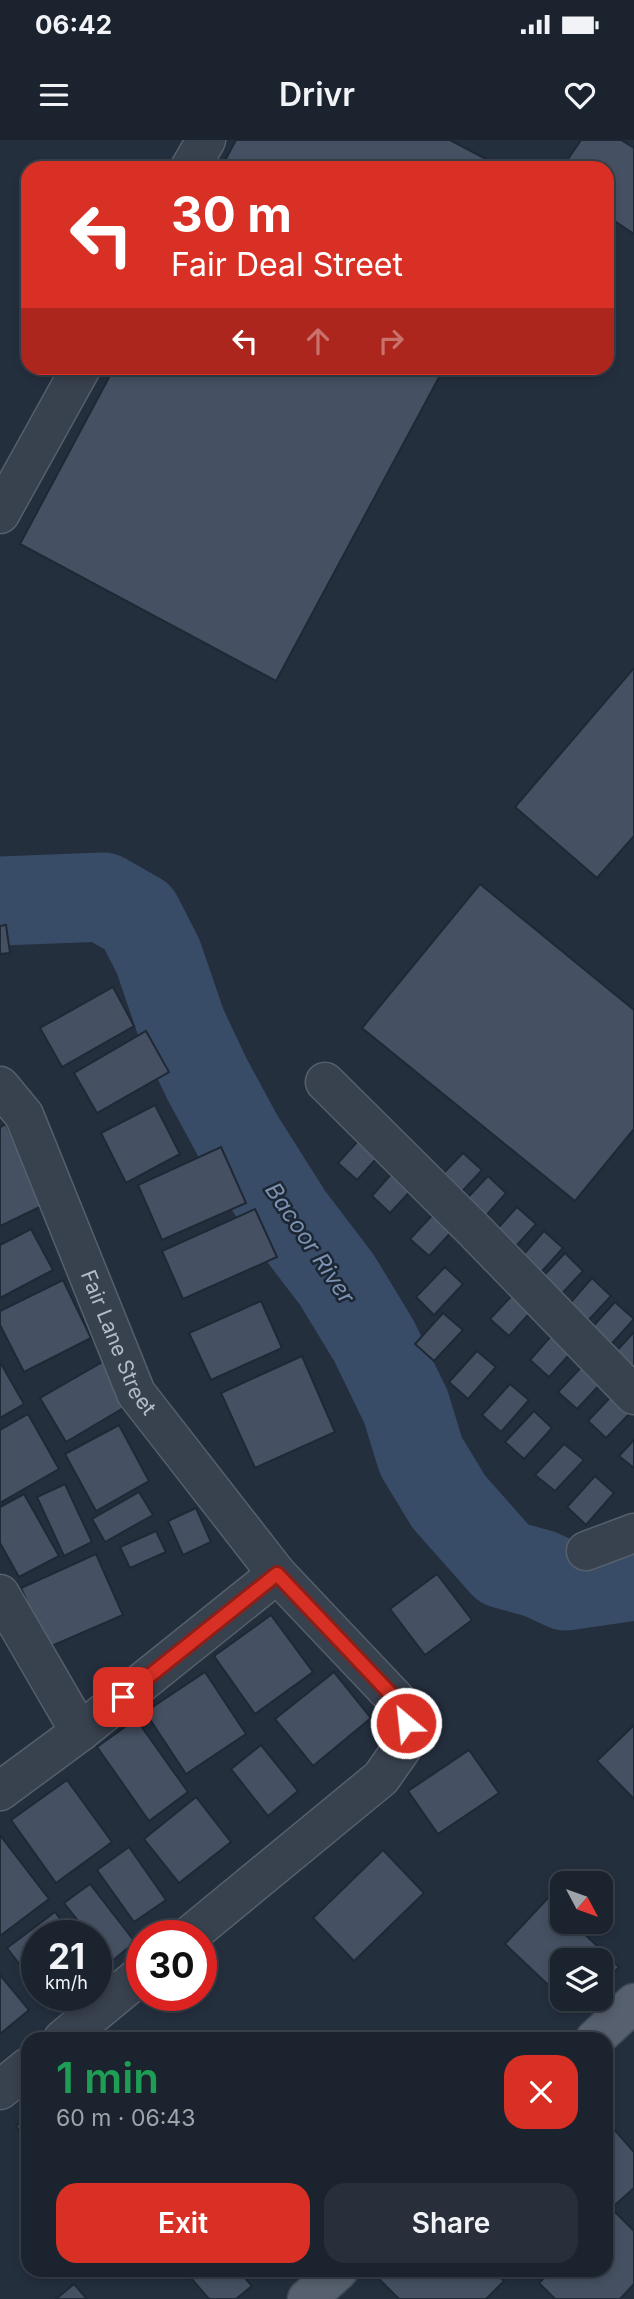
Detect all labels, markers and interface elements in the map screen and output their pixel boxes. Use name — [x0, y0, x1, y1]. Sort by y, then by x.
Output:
text: 06:42 — [35, 9, 112, 40]
text: Drivr — [279, 75, 355, 114]
icon: menu — [35, 76, 73, 114]
icon: heart — [561, 76, 599, 114]
text: 30 m — [171, 185, 292, 244]
icon: left — [56, 189, 147, 280]
text: Fair Deal Street — [171, 245, 403, 284]
icon: left — [226, 322, 264, 360]
icon: ahead — [299, 322, 337, 360]
icon: right — [372, 322, 410, 360]
water label: Bacoor River — [259, 1177, 361, 1310]
street label: Fair Lane Street — [76, 1266, 162, 1420]
pin — [93, 1667, 153, 1727]
icon: arrive — [104, 1678, 142, 1716]
position arrow — [369, 1686, 443, 1760]
north arrow — [550, 1871, 612, 1934]
map controls — [550, 1871, 613, 2011]
speed limit sign: 30 — [126, 1920, 217, 2011]
text: 21 — [48, 1935, 85, 1977]
button: layers — [550, 1948, 613, 2011]
text: km/h — [45, 1972, 88, 1993]
text: 1 min — [56, 2052, 159, 2103]
button: close — [504, 2055, 578, 2129]
text: 60 m · 06:43 — [56, 2104, 195, 2132]
button: Exit — [56, 2183, 310, 2263]
button: Share — [324, 2183, 578, 2263]

